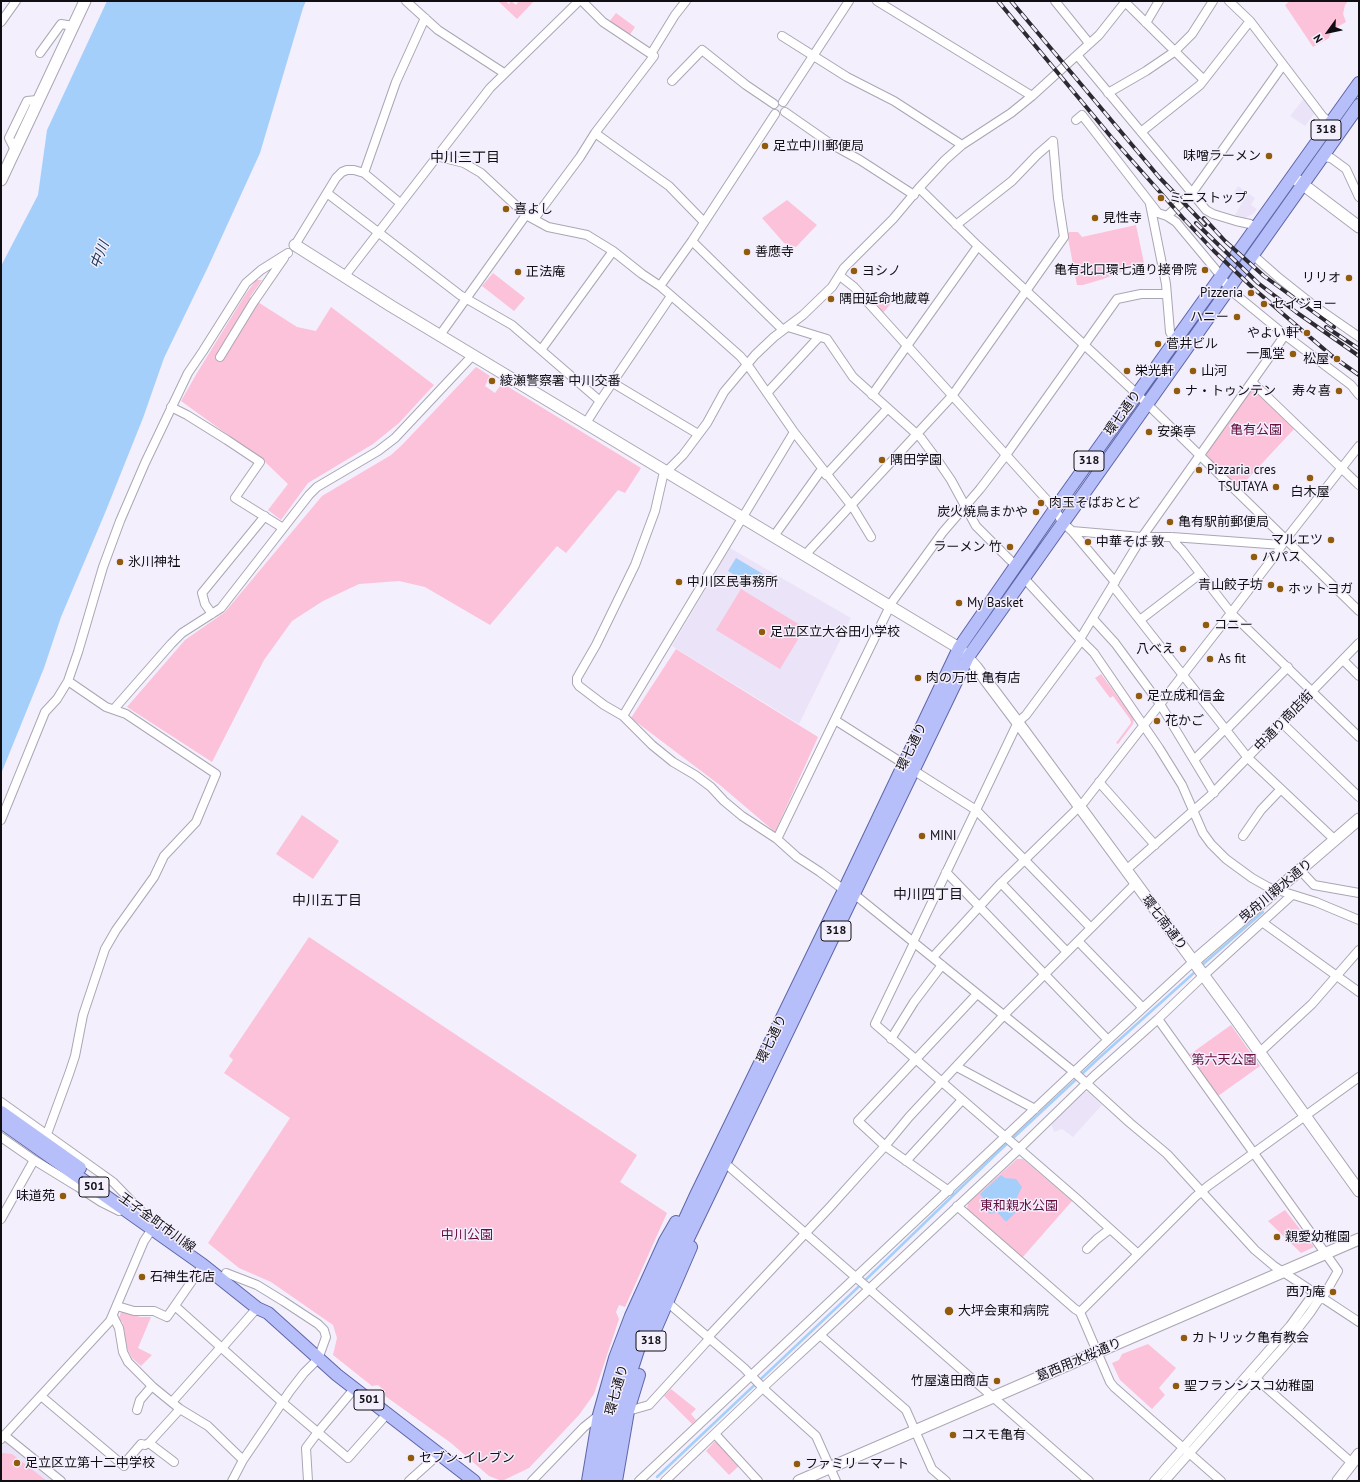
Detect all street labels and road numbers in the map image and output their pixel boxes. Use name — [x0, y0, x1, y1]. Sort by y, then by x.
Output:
road number: 318 — [1311, 120, 1341, 140]
street label: 環七通り — [1101, 387, 1145, 439]
road number: 318 — [1074, 451, 1104, 471]
street label: 中通り商店街 — [1251, 688, 1317, 754]
street label: 環七通り — [894, 720, 930, 774]
street label: 曳舟川親水通り — [1236, 856, 1316, 926]
street label: 環七南通り — [1138, 892, 1190, 954]
road number: 318 — [821, 921, 851, 941]
street label: 環七通り — [754, 1012, 790, 1066]
road number: 501 — [79, 1177, 109, 1197]
street label: 王子金町市川線 — [116, 1190, 198, 1256]
road number: 318 — [636, 1331, 666, 1351]
street label: 葛西用水桜通り — [1034, 1335, 1124, 1385]
street label: 環七通り — [602, 1363, 632, 1417]
road number: 501 — [354, 1390, 384, 1410]

